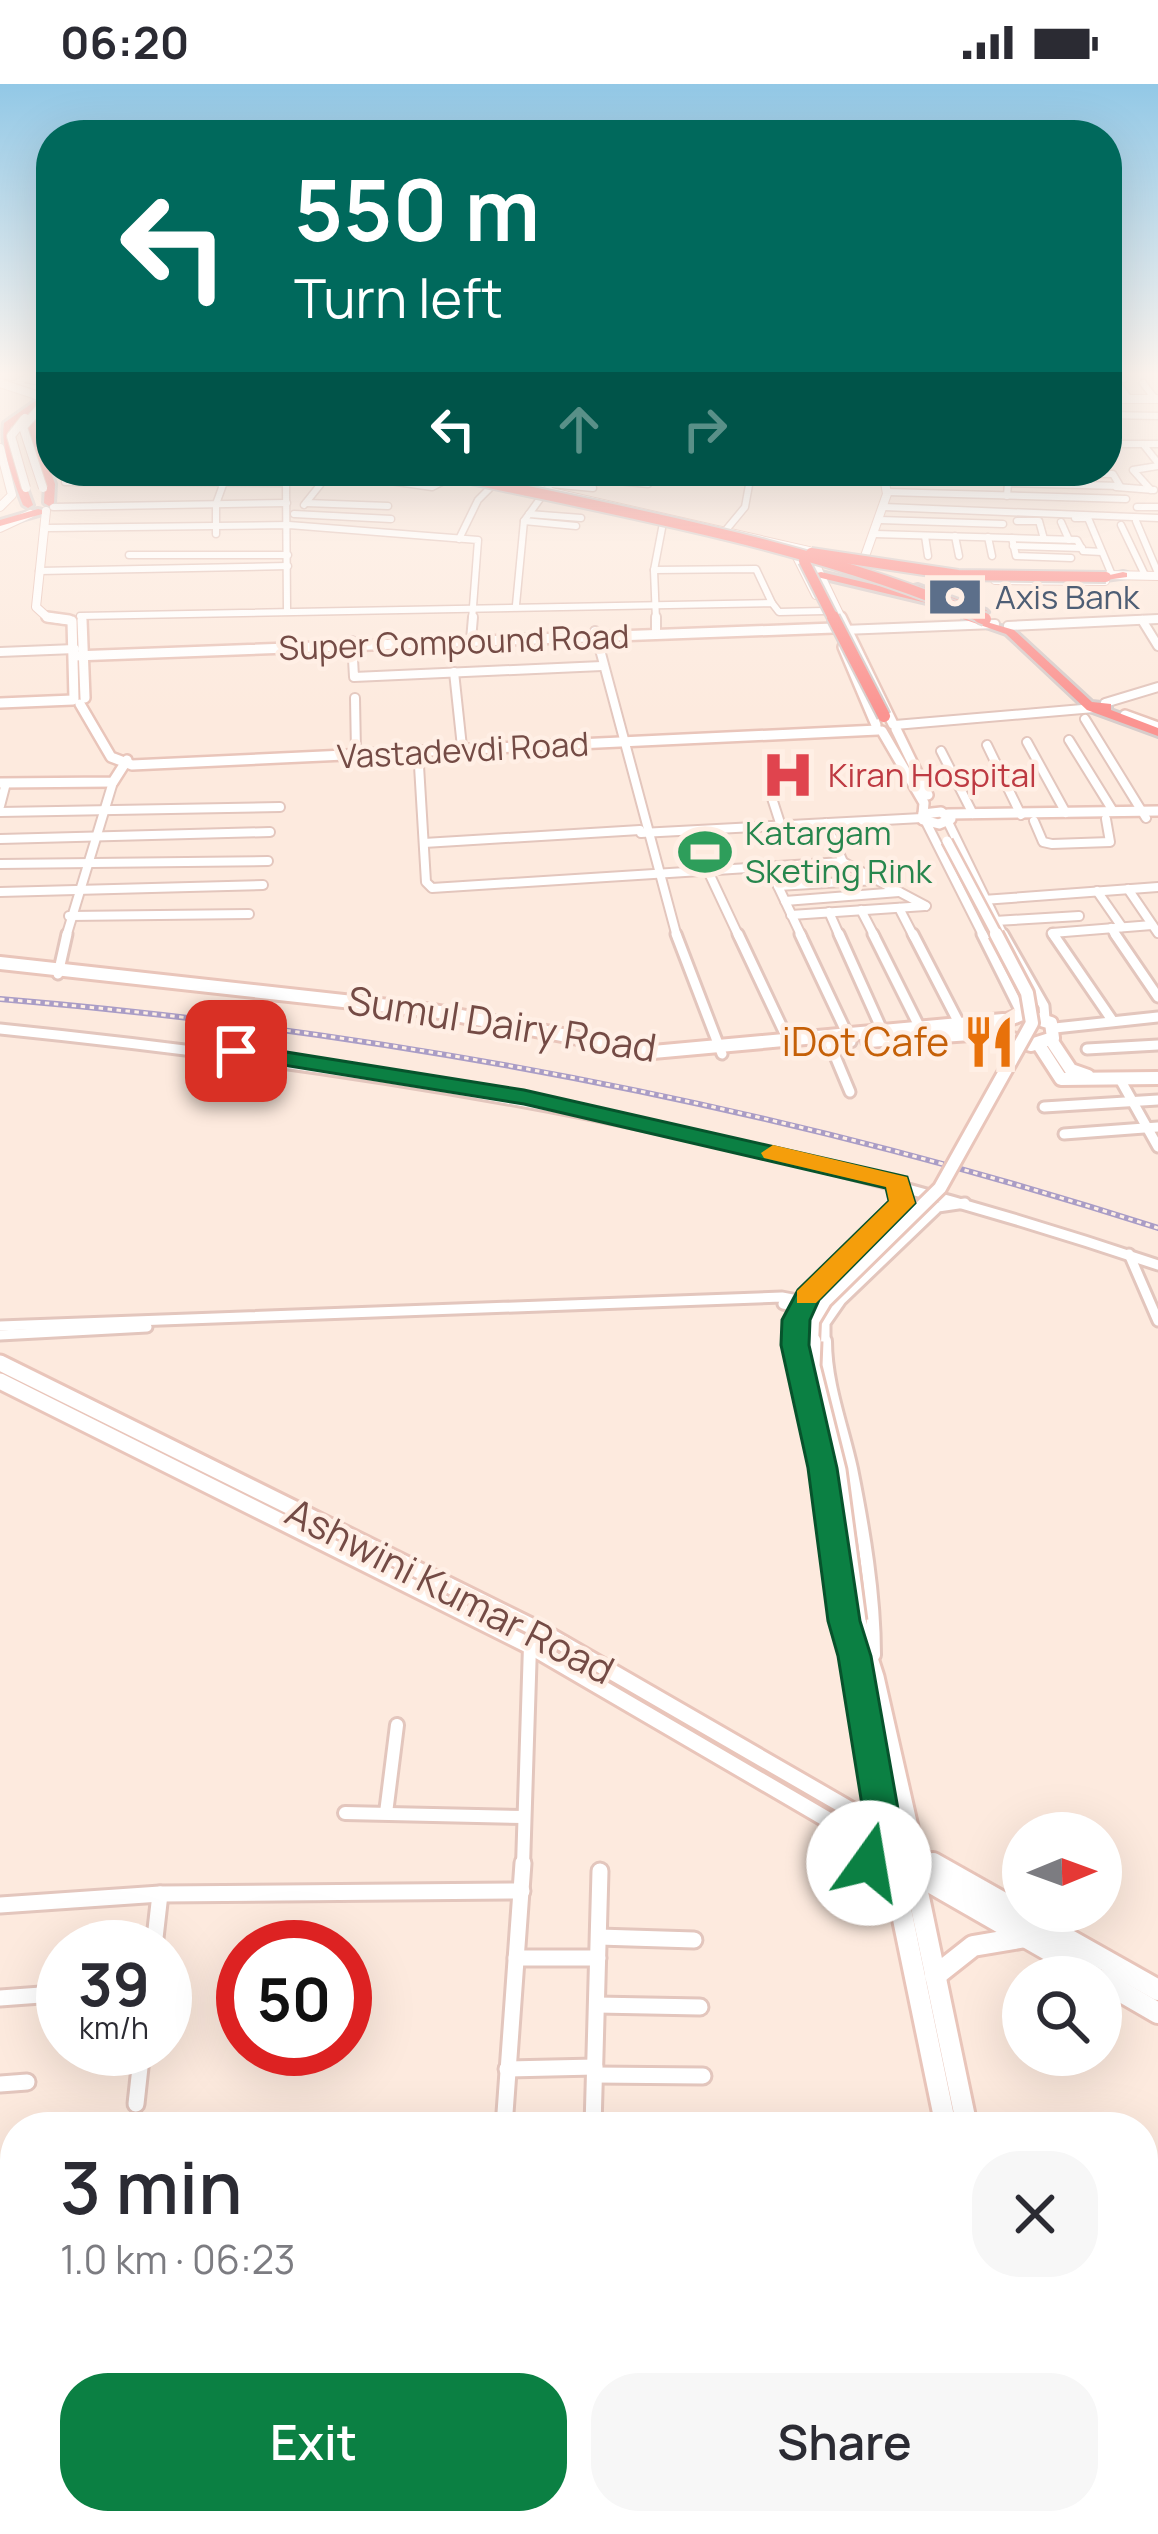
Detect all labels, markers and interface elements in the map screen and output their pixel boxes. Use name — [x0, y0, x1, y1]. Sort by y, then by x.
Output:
text: 06:20 — [60, 11, 189, 73]
text: 550 m — [294, 151, 540, 266]
icon: left — [96, 168, 252, 324]
text: Turn left — [294, 260, 503, 334]
icon: left — [420, 396, 486, 462]
icon: ahead — [546, 396, 612, 462]
icon: right — [672, 396, 738, 462]
bank icon: Axis Bank — [926, 568, 984, 626]
place label: Axis Bank — [995, 574, 1141, 619]
street label: Super Compound Road — [278, 613, 630, 670]
street label: Vastadevdi Road — [336, 720, 590, 779]
hospital icon: Kiran Hospital — [759, 746, 817, 804]
place label: Kiran Hospital — [828, 752, 1037, 797]
place label: Katargam Sketing Rink — [745, 810, 933, 893]
sports icon: Katargam Sketing Rink — [676, 823, 734, 881]
street label: Sumul Dairy Road — [344, 972, 660, 1074]
pin — [185, 1000, 287, 1102]
restaurant icon: iDot Cafe — [960, 1013, 1018, 1071]
place label: iDot Cafe — [782, 1014, 949, 1068]
icon: arrive — [203, 1018, 269, 1084]
street label: Ashwini Kumar Road — [277, 1484, 624, 1696]
position arrow — [806, 1800, 932, 1926]
north arrow — [1002, 1812, 1122, 1932]
map controls — [1002, 1812, 1122, 2076]
speed limit sign: 50 — [216, 1920, 372, 2076]
text: 39 — [78, 1942, 150, 2024]
button: search — [1002, 1956, 1122, 2076]
text: km/h — [79, 2007, 149, 2048]
text: 3 min — [60, 2137, 242, 2236]
button: close — [972, 2151, 1098, 2277]
text: 1.0 km · 06:23 — [60, 2232, 295, 2286]
button: Exit — [60, 2373, 567, 2511]
button: Share — [591, 2373, 1098, 2511]

